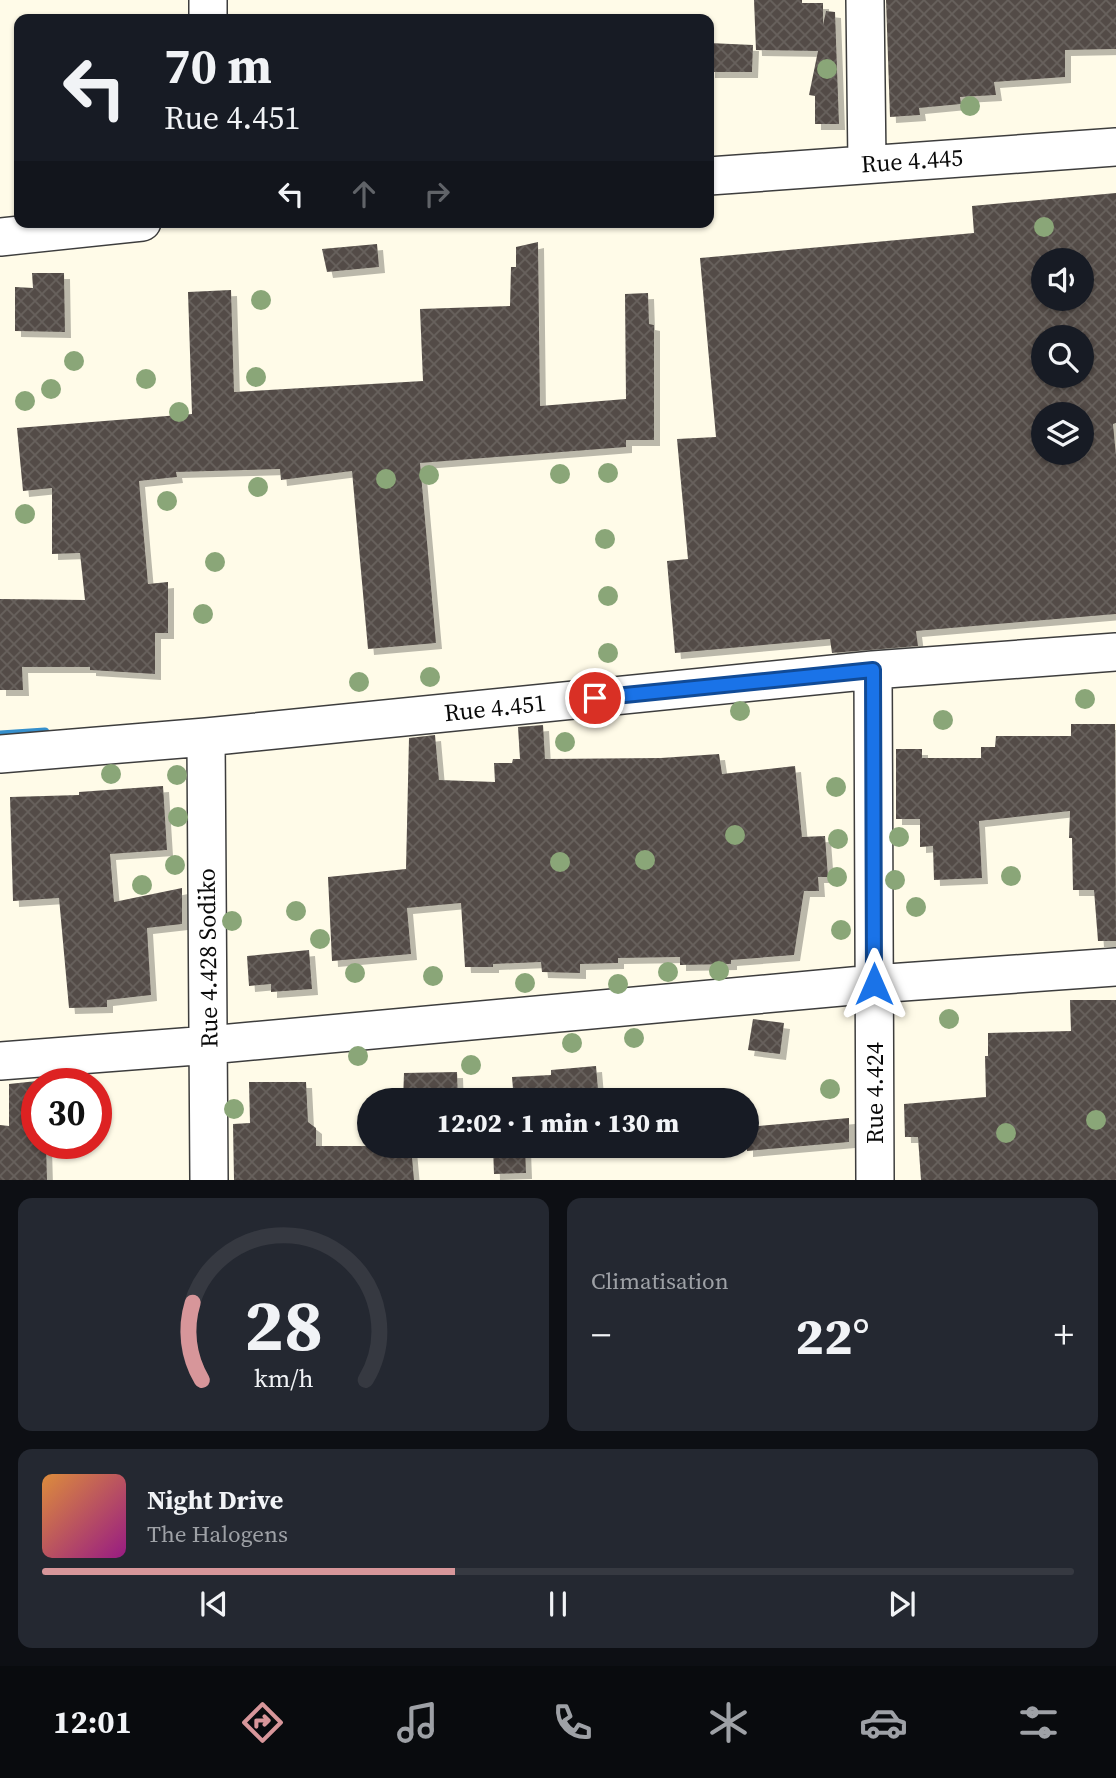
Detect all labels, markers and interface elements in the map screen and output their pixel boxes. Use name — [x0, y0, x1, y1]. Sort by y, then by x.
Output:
text: 70 m — [164, 32, 272, 99]
icon: left — [49, 42, 140, 133]
text: Rue 4.451 — [164, 96, 300, 140]
street label: Rue 4.445 — [860, 140, 964, 181]
icon: left — [272, 175, 310, 213]
icon: ahead — [345, 175, 383, 213]
icon: right — [418, 175, 456, 213]
map controls — [1031, 248, 1094, 465]
button: sound — [1031, 248, 1094, 311]
button: search — [1031, 325, 1094, 388]
button: layers — [1031, 402, 1094, 465]
pin — [565, 668, 625, 728]
icon: arrive — [576, 679, 614, 717]
street label: Rue 4.451 — [442, 686, 547, 729]
street label: Rue 4.428 Sodiko — [189, 868, 226, 1048]
position arrow — [837, 947, 911, 1021]
street label: Rue 4.424 — [858, 1042, 891, 1144]
speed limit sign: 30 — [21, 1068, 112, 1159]
text: 12:02 · 1 min · 130 m — [437, 1105, 679, 1141]
text: Climatisation — [591, 1265, 729, 1297]
text: 28 — [244, 1276, 323, 1375]
text: 22° — [795, 1300, 870, 1371]
text: − — [591, 1309, 611, 1361]
text: + — [1054, 1309, 1074, 1361]
text: km/h — [254, 1361, 313, 1395]
text: Night Drive — [147, 1482, 283, 1518]
text: The Halogens — [147, 1518, 288, 1550]
icon: previous — [195, 1585, 233, 1623]
icon: pause — [539, 1585, 577, 1623]
icon: next — [883, 1585, 921, 1623]
icon: directions — [238, 1698, 287, 1747]
icon: music — [393, 1698, 442, 1747]
icon: phone — [548, 1698, 597, 1747]
icon: climate — [704, 1698, 753, 1747]
icon: car — [859, 1698, 908, 1747]
icon: filters — [1014, 1698, 1063, 1747]
text: 12:01 — [53, 1700, 132, 1744]

